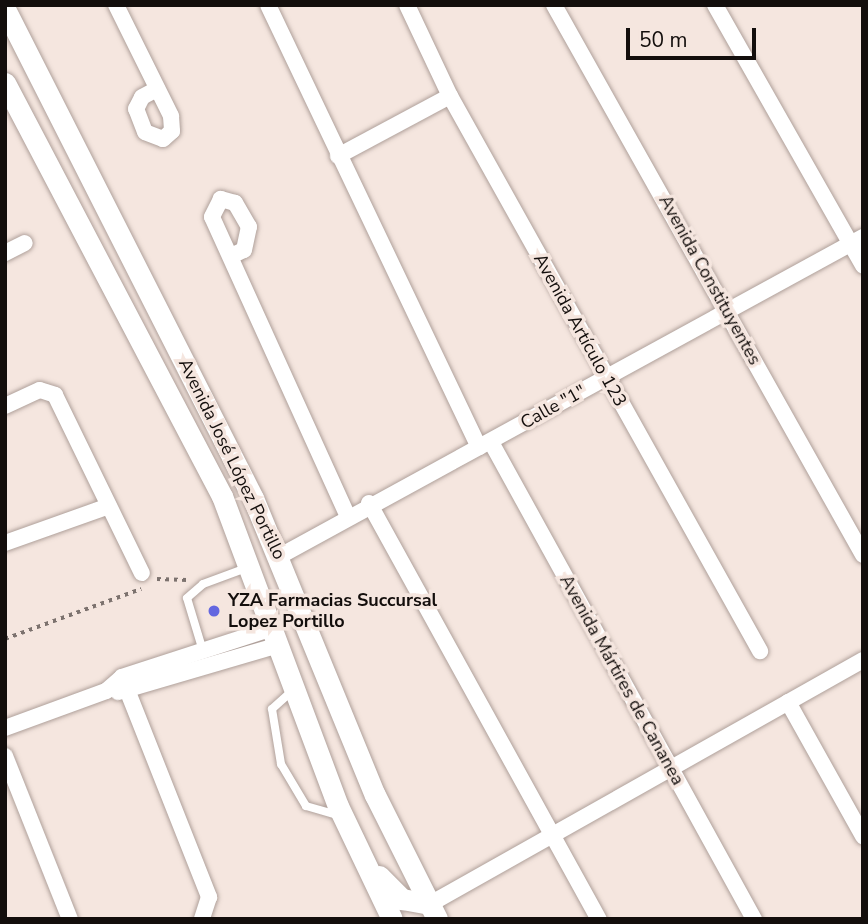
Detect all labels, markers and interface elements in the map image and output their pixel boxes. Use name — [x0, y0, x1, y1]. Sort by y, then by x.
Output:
scale bar — [630, 14, 760, 58]
text: 50 m — [639, 26, 688, 54]
street label: Avenida Constituyentes — [654, 191, 766, 369]
street label: Avenida Artículo 123 — [529, 250, 631, 410]
street label: Avenida José López Portillo — [174, 355, 290, 563]
street label: Calle "1" — [517, 380, 589, 434]
street label: Avenida Mártires de Cananea — [555, 571, 689, 789]
place label: YZA Farmacias Succursal Lopez Portillo — [228, 590, 437, 632]
marker: YZA Farmacias Succursal Lopez Portillo — [206, 603, 222, 619]

